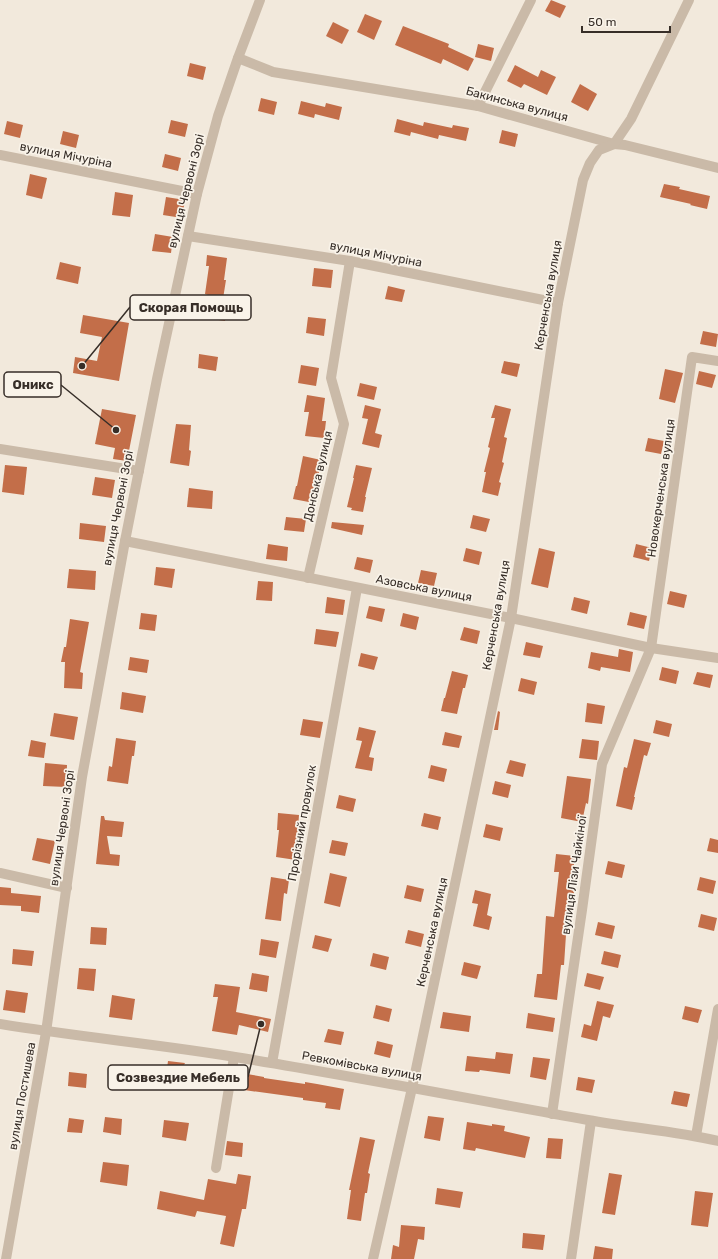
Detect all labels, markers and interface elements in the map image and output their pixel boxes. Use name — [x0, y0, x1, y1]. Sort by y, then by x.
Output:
scale bar — [582, 8, 670, 34]
text: 50 m — [588, 15, 616, 29]
street label: Бакинська вулиця — [464, 84, 570, 124]
street label: вулиця Червоні Зорі — [165, 132, 207, 249]
street label: вулиця Мічуріна — [19, 139, 113, 171]
street label: вулиця Мічуріна — [329, 238, 423, 270]
street label: Керченська вулиця — [531, 239, 565, 351]
callout: Скорая Помощь — [130, 295, 251, 320]
text: Скорая Помощь — [139, 300, 243, 315]
callout: Оникс — [4, 372, 61, 397]
text: Оникс — [12, 377, 54, 392]
street label: Новокерченська вулиця — [644, 418, 678, 558]
street label: Донська вулиця — [301, 429, 335, 523]
street label: вулиця Червоні Зорі — [100, 449, 136, 567]
street label: Керченська вулиця — [479, 559, 513, 671]
street label: Азовська вулиця — [375, 572, 473, 604]
street label: Прорізний провулок — [285, 763, 319, 882]
street label: вулиця Червоні Зорі — [47, 769, 77, 887]
street label: вулиця Лізи Чайкіної — [559, 813, 589, 935]
street label: Керченська вулиця — [414, 876, 450, 988]
street label: вулиця Постишева — [6, 1041, 38, 1151]
street label: Ревкомівська вулиця — [301, 1049, 423, 1083]
callout: Созвездие Мебель — [108, 1065, 248, 1090]
text: Созвездие Мебель — [116, 1070, 240, 1085]

